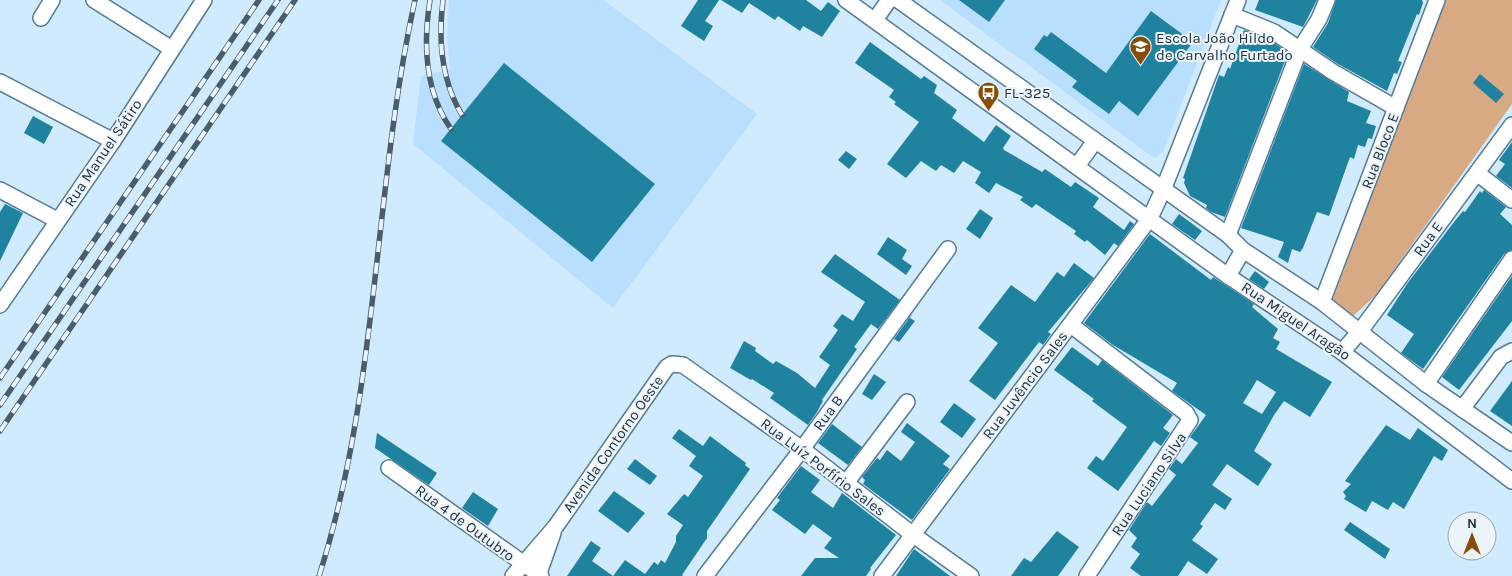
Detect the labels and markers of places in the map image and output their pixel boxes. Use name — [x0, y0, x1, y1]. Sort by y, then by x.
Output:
place label: Escola João Hildo de Carvalho Furtado — [1156, 29, 1293, 64]
school or university icon: Escola João Hildo de Carvalho Furtado — [1128, 35, 1152, 66]
bus stop icon: FL-325 — [976, 81, 1000, 112]
place label: FL-325 — [1004, 84, 1050, 102]

